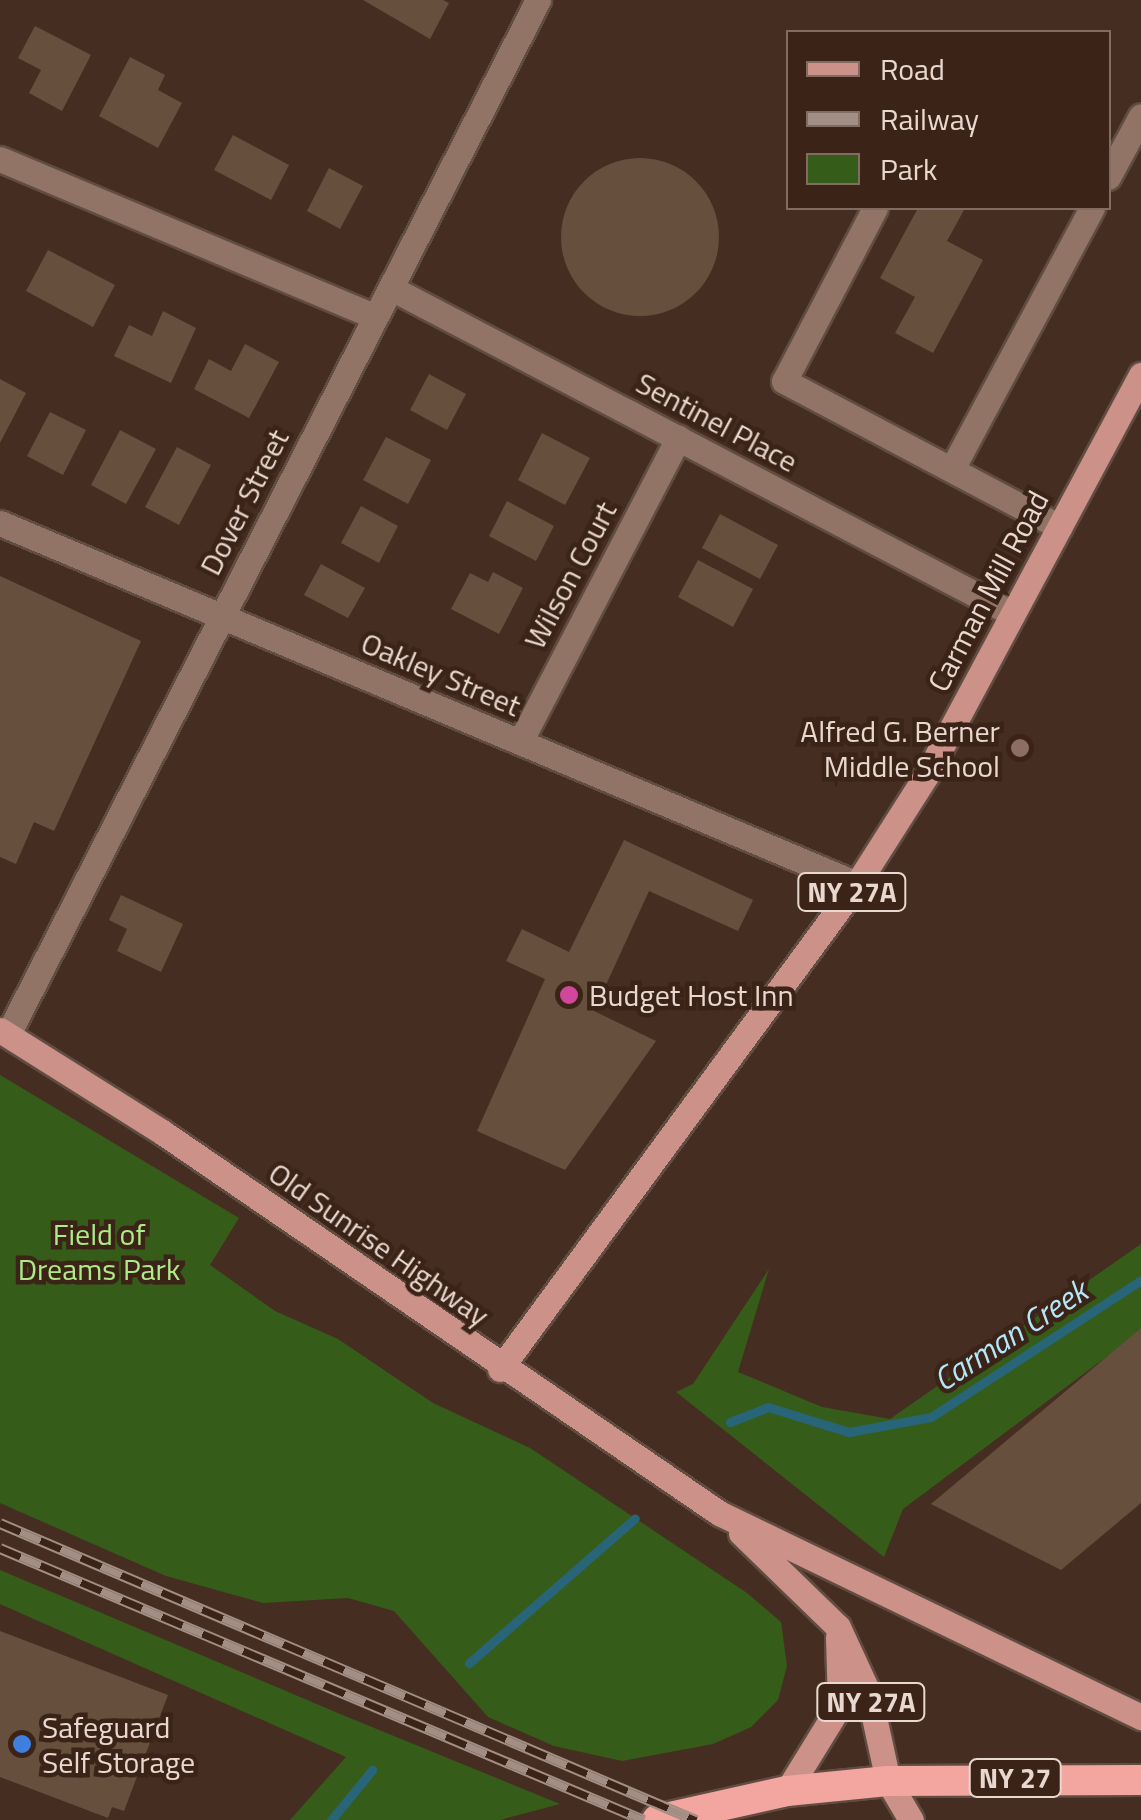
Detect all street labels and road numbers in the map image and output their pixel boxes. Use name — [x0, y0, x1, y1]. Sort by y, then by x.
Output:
street label: Sentinel Place — [630, 365, 804, 479]
street label: Dover Street — [192, 423, 296, 581]
street label: Carman Mill Road — [920, 485, 1056, 697]
street label: Wilson Court — [516, 495, 624, 655]
street label: Oakley Street — [356, 624, 526, 724]
road number: NY 27A — [797, 869, 907, 915]
street label: Old Sunrise Highway — [262, 1155, 496, 1333]
road number: NY 27A — [816, 1679, 926, 1725]
road number: NY 27 — [968, 1755, 1062, 1801]

